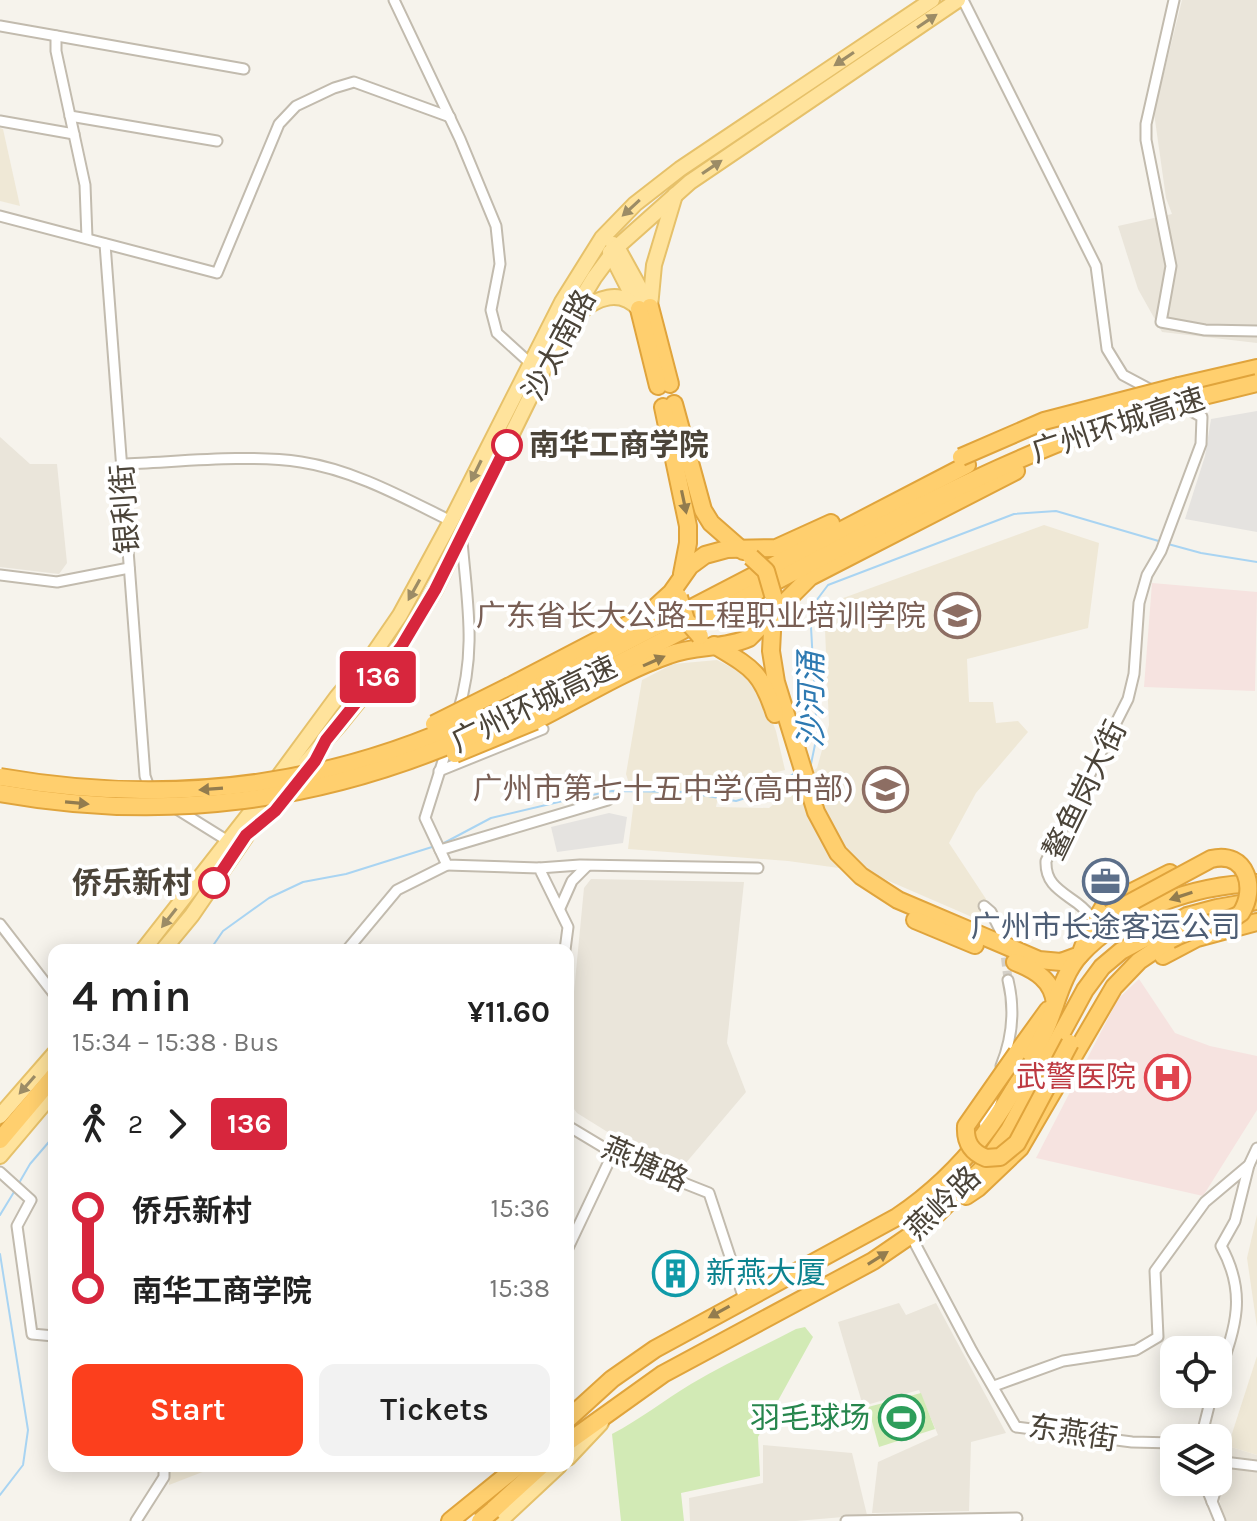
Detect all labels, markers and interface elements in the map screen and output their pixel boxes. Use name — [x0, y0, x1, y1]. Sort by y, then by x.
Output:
one-way arrow — [917, 14, 938, 29]
one-way arrow — [833, 51, 855, 66]
one-way arrow — [701, 160, 723, 175]
one-way arrow — [622, 199, 641, 217]
street label: 沙太南路 — [515, 284, 603, 406]
street label: 广州环城高速 — [1027, 380, 1209, 470]
place label: 南华工商学院 — [529, 427, 709, 463]
marker: 南华工商学院 — [492, 430, 522, 460]
one-way arrow — [469, 459, 483, 483]
street label: 银利街 — [104, 463, 146, 555]
one-way arrow — [678, 490, 690, 515]
one-way arrow — [407, 579, 421, 601]
school or university icon: 广东省长大公路工程职业培训学院 — [933, 592, 981, 640]
place label: 广东省长大公路工程职业培训学院 — [476, 598, 926, 634]
street label: 广州环城高速 — [445, 648, 623, 760]
water label: 沙河涌 — [793, 649, 830, 748]
line badge: 136 — [332, 651, 424, 703]
one-way arrow — [643, 654, 666, 668]
text: 136 — [356, 660, 400, 693]
street label: 鳌鱼岗大街 — [1036, 715, 1134, 865]
school or university icon: 广州市第七十五中学(高中部) — [861, 765, 909, 813]
place label: 广州市第七十五中学(高中部) — [473, 771, 854, 807]
one-way arrow — [198, 783, 223, 796]
one-way arrow — [65, 797, 90, 810]
office icon: 广州市长途客运公司 — [1082, 857, 1130, 905]
place label: 侨乐新村 — [72, 865, 192, 901]
marker: 侨乐新村 — [199, 868, 229, 898]
one-way arrow — [1168, 890, 1192, 903]
one-way arrow — [161, 908, 177, 928]
place label: 广州市长途客运公司 — [971, 909, 1241, 945]
text: 4 min — [72, 971, 192, 1022]
text: ¥11.60 — [467, 994, 550, 1030]
text: 15:34 – 15:38 · Bus — [72, 1027, 279, 1058]
hospital icon: 武警医院 — [1143, 1053, 1191, 1101]
place label: 武警医院 — [1016, 1059, 1136, 1095]
one-way arrow — [19, 1074, 36, 1094]
icon: walk — [72, 1102, 116, 1146]
icon: forward — [155, 1102, 199, 1146]
text: 136 — [227, 1107, 271, 1140]
text: 2 — [128, 1109, 143, 1140]
street label: 燕塘路 — [597, 1129, 693, 1199]
street label: 燕岭路 — [898, 1159, 988, 1247]
text: 侨乐新村 — [132, 1193, 252, 1229]
text: 15:36 — [490, 1193, 550, 1224]
building icon: 新燕大厦 — [651, 1249, 699, 1297]
one-way arrow — [867, 1251, 889, 1265]
place label: 新燕大厦 — [706, 1255, 826, 1291]
text: 南华工商学院 — [132, 1273, 312, 1309]
text: 15:38 — [489, 1273, 550, 1304]
one-way arrow — [708, 1305, 730, 1319]
map controls — [1160, 1336, 1232, 1496]
button: locate — [1160, 1336, 1232, 1408]
button: Start — [72, 1364, 303, 1456]
button: Tickets — [319, 1364, 550, 1456]
sports icon: 羽毛球场 — [877, 1394, 925, 1442]
place label: 羽毛球场 — [750, 1400, 870, 1436]
street label: 东燕街 — [1026, 1408, 1120, 1458]
button: layers — [1160, 1424, 1232, 1496]

